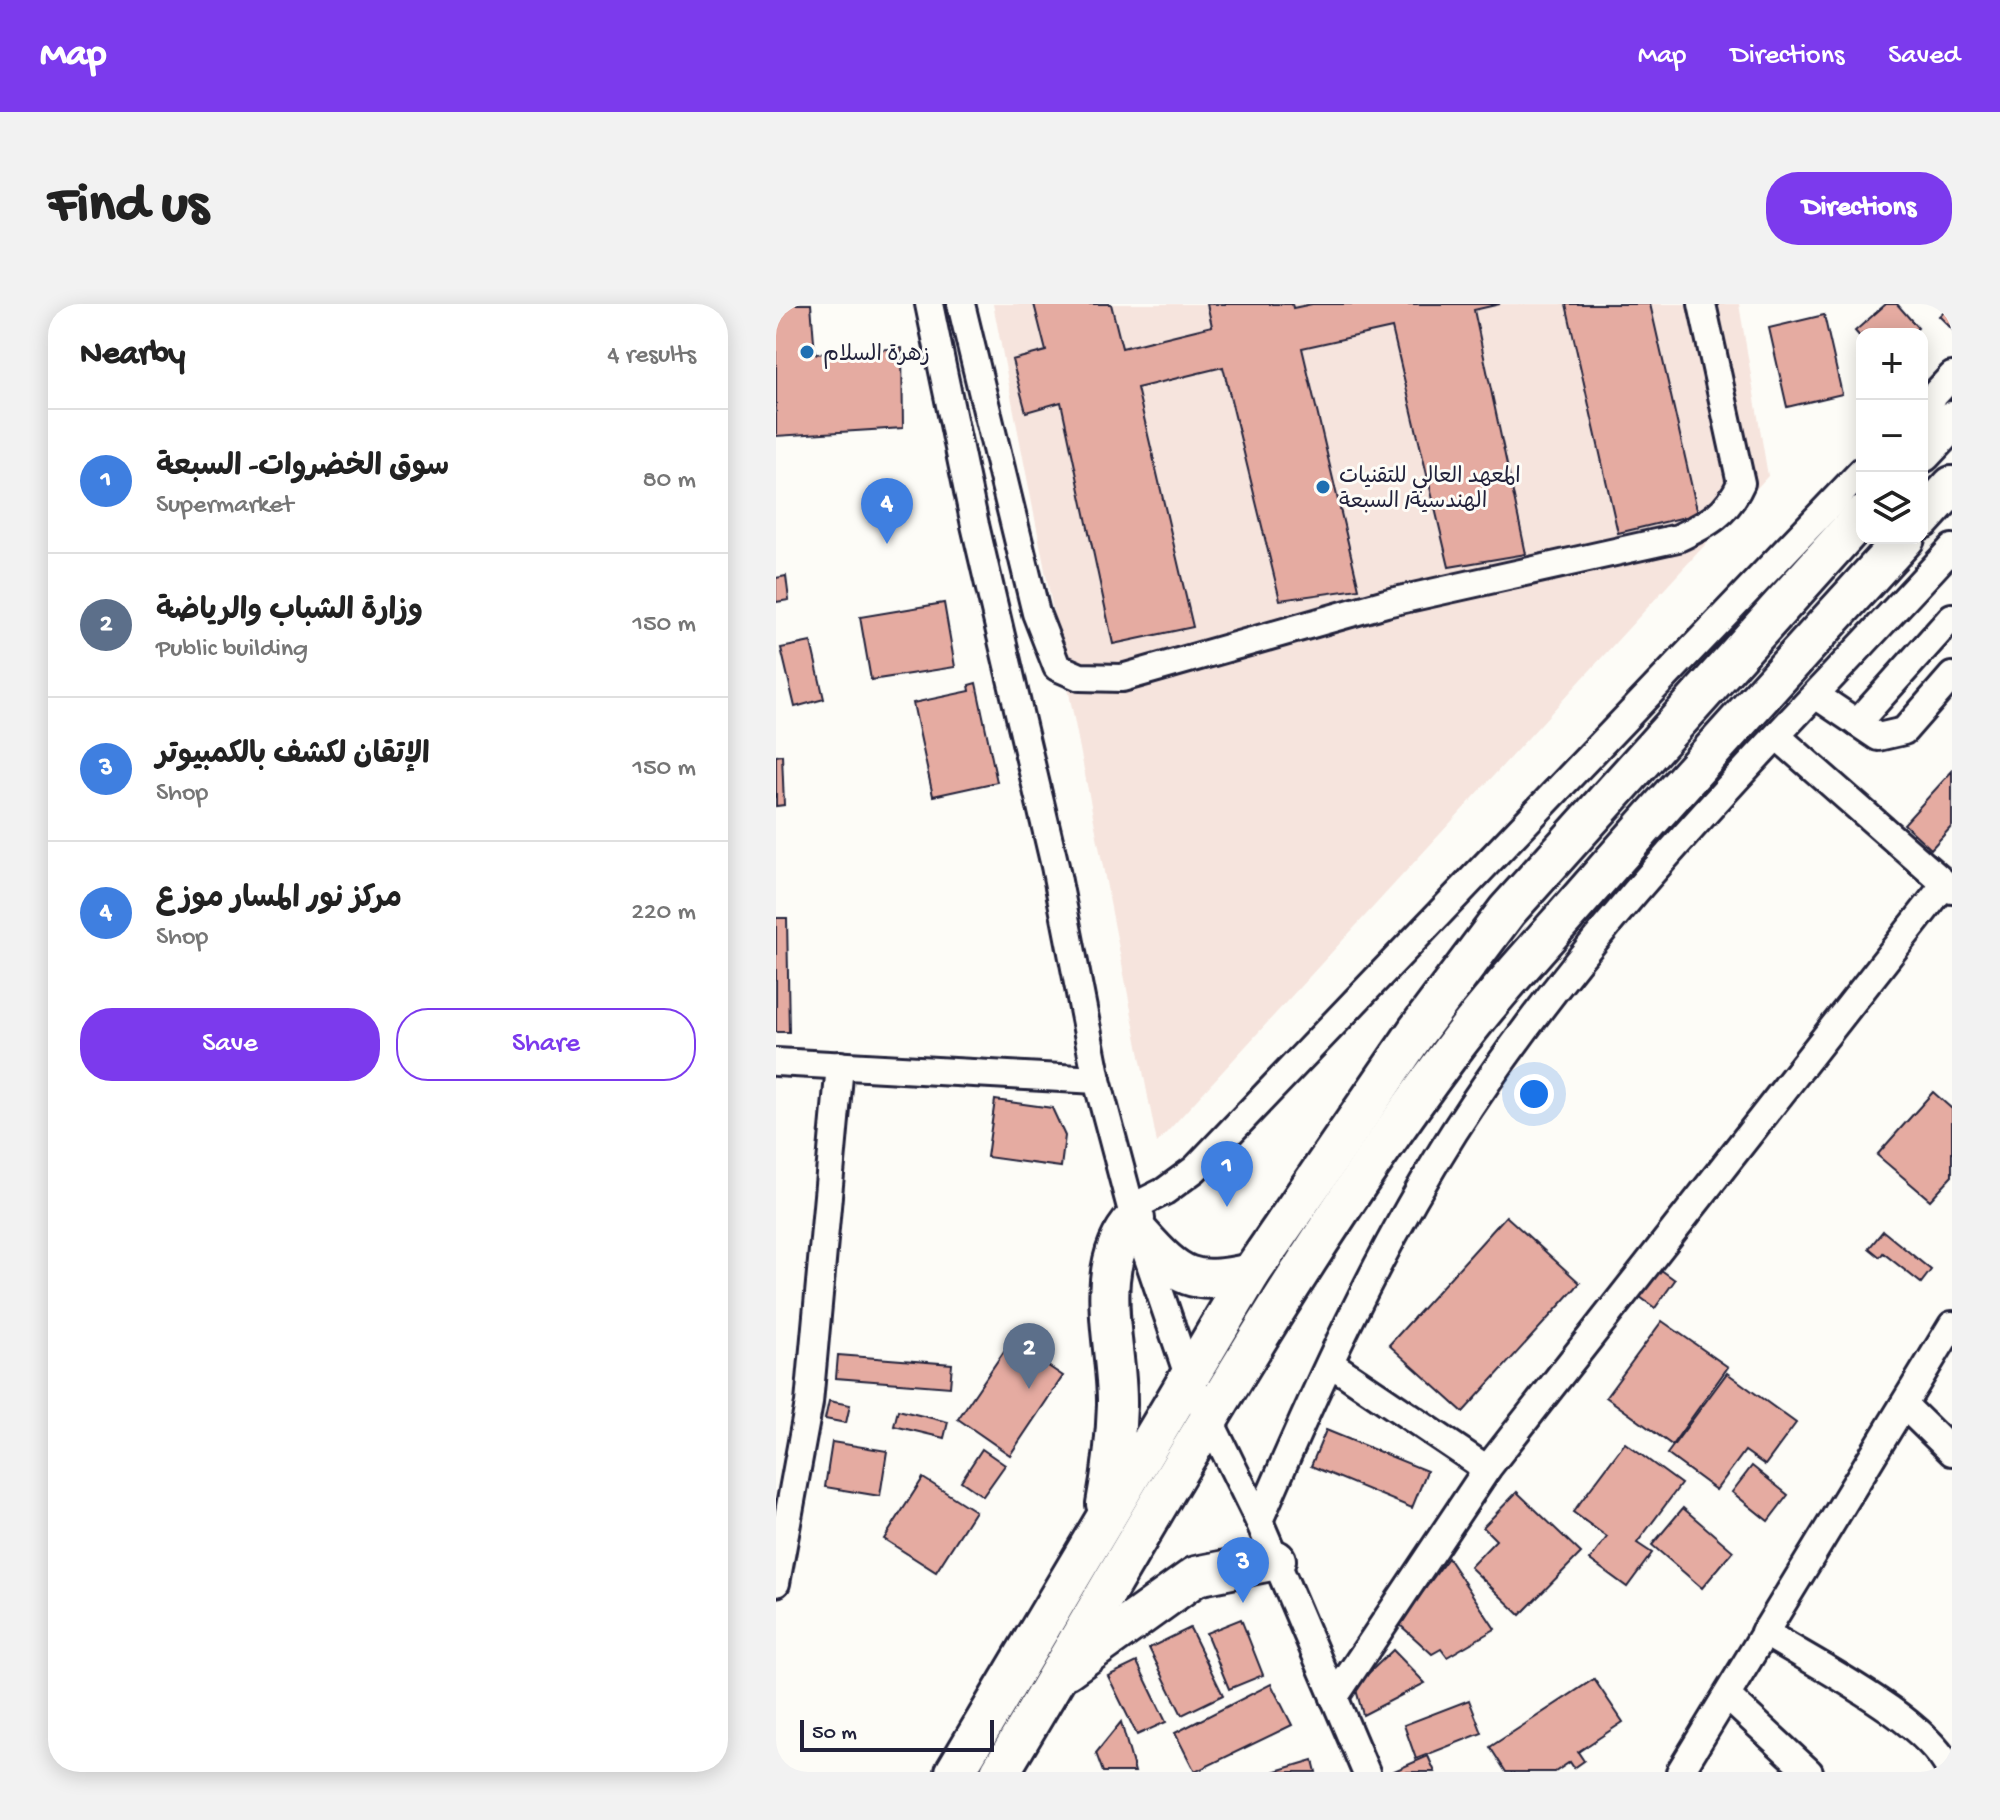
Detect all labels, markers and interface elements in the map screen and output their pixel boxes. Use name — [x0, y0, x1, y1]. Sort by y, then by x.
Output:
text: Map — [40, 34, 106, 78]
text: Map — [1638, 40, 1686, 73]
text: Directions — [1730, 40, 1844, 73]
text: Saved — [1888, 40, 1960, 73]
button: Directions — [1766, 172, 1952, 245]
text: Find us — [48, 175, 208, 241]
map controls — [1856, 328, 1928, 544]
button: + — [1856, 328, 1928, 400]
text: Nearby — [80, 336, 185, 376]
text: 4 results — [607, 341, 696, 372]
marker: زهرة السلام — [798, 343, 816, 361]
place label: زهرة السلام — [823, 343, 930, 369]
button: − — [1856, 400, 1928, 472]
text: سوق الخضروات- السبعة — [156, 451, 449, 486]
place label: المعهد العالي للتقنيات الهندسية/ السبعة — [1339, 465, 1521, 516]
text: 1 — [101, 466, 111, 497]
text: 80 m — [642, 466, 696, 497]
button: layers — [1856, 472, 1928, 544]
pin: 4 — [861, 478, 913, 544]
marker: المعهد العالي للتقنيات الهندسية/ السبعة — [1314, 478, 1332, 496]
text: Supermarket — [156, 491, 293, 522]
text: وزارة الشباب والرياضة — [156, 595, 423, 630]
text: 2 — [100, 610, 112, 641]
text: 150 m — [632, 610, 696, 641]
text: Public building — [156, 635, 308, 666]
text: الإتقان لكشف بالكمبيوتر — [156, 739, 430, 774]
text: 3 — [99, 754, 113, 785]
text: 150 m — [632, 754, 696, 785]
text: Shop — [156, 779, 208, 810]
text: مركز نور المسار موزع — [156, 883, 402, 918]
text: 4 — [100, 898, 112, 929]
text: 220 m — [631, 898, 696, 929]
text: Shop — [156, 923, 208, 954]
button: Save — [80, 1008, 380, 1081]
button: Share — [396, 1008, 696, 1081]
your location — [1514, 1074, 1554, 1114]
pin: 1 — [1201, 1141, 1253, 1207]
pin: 2 — [1003, 1323, 1055, 1389]
pin: 3 — [1217, 1537, 1269, 1603]
scale bar — [800, 1716, 994, 1752]
text: 50 m — [812, 1721, 857, 1747]

